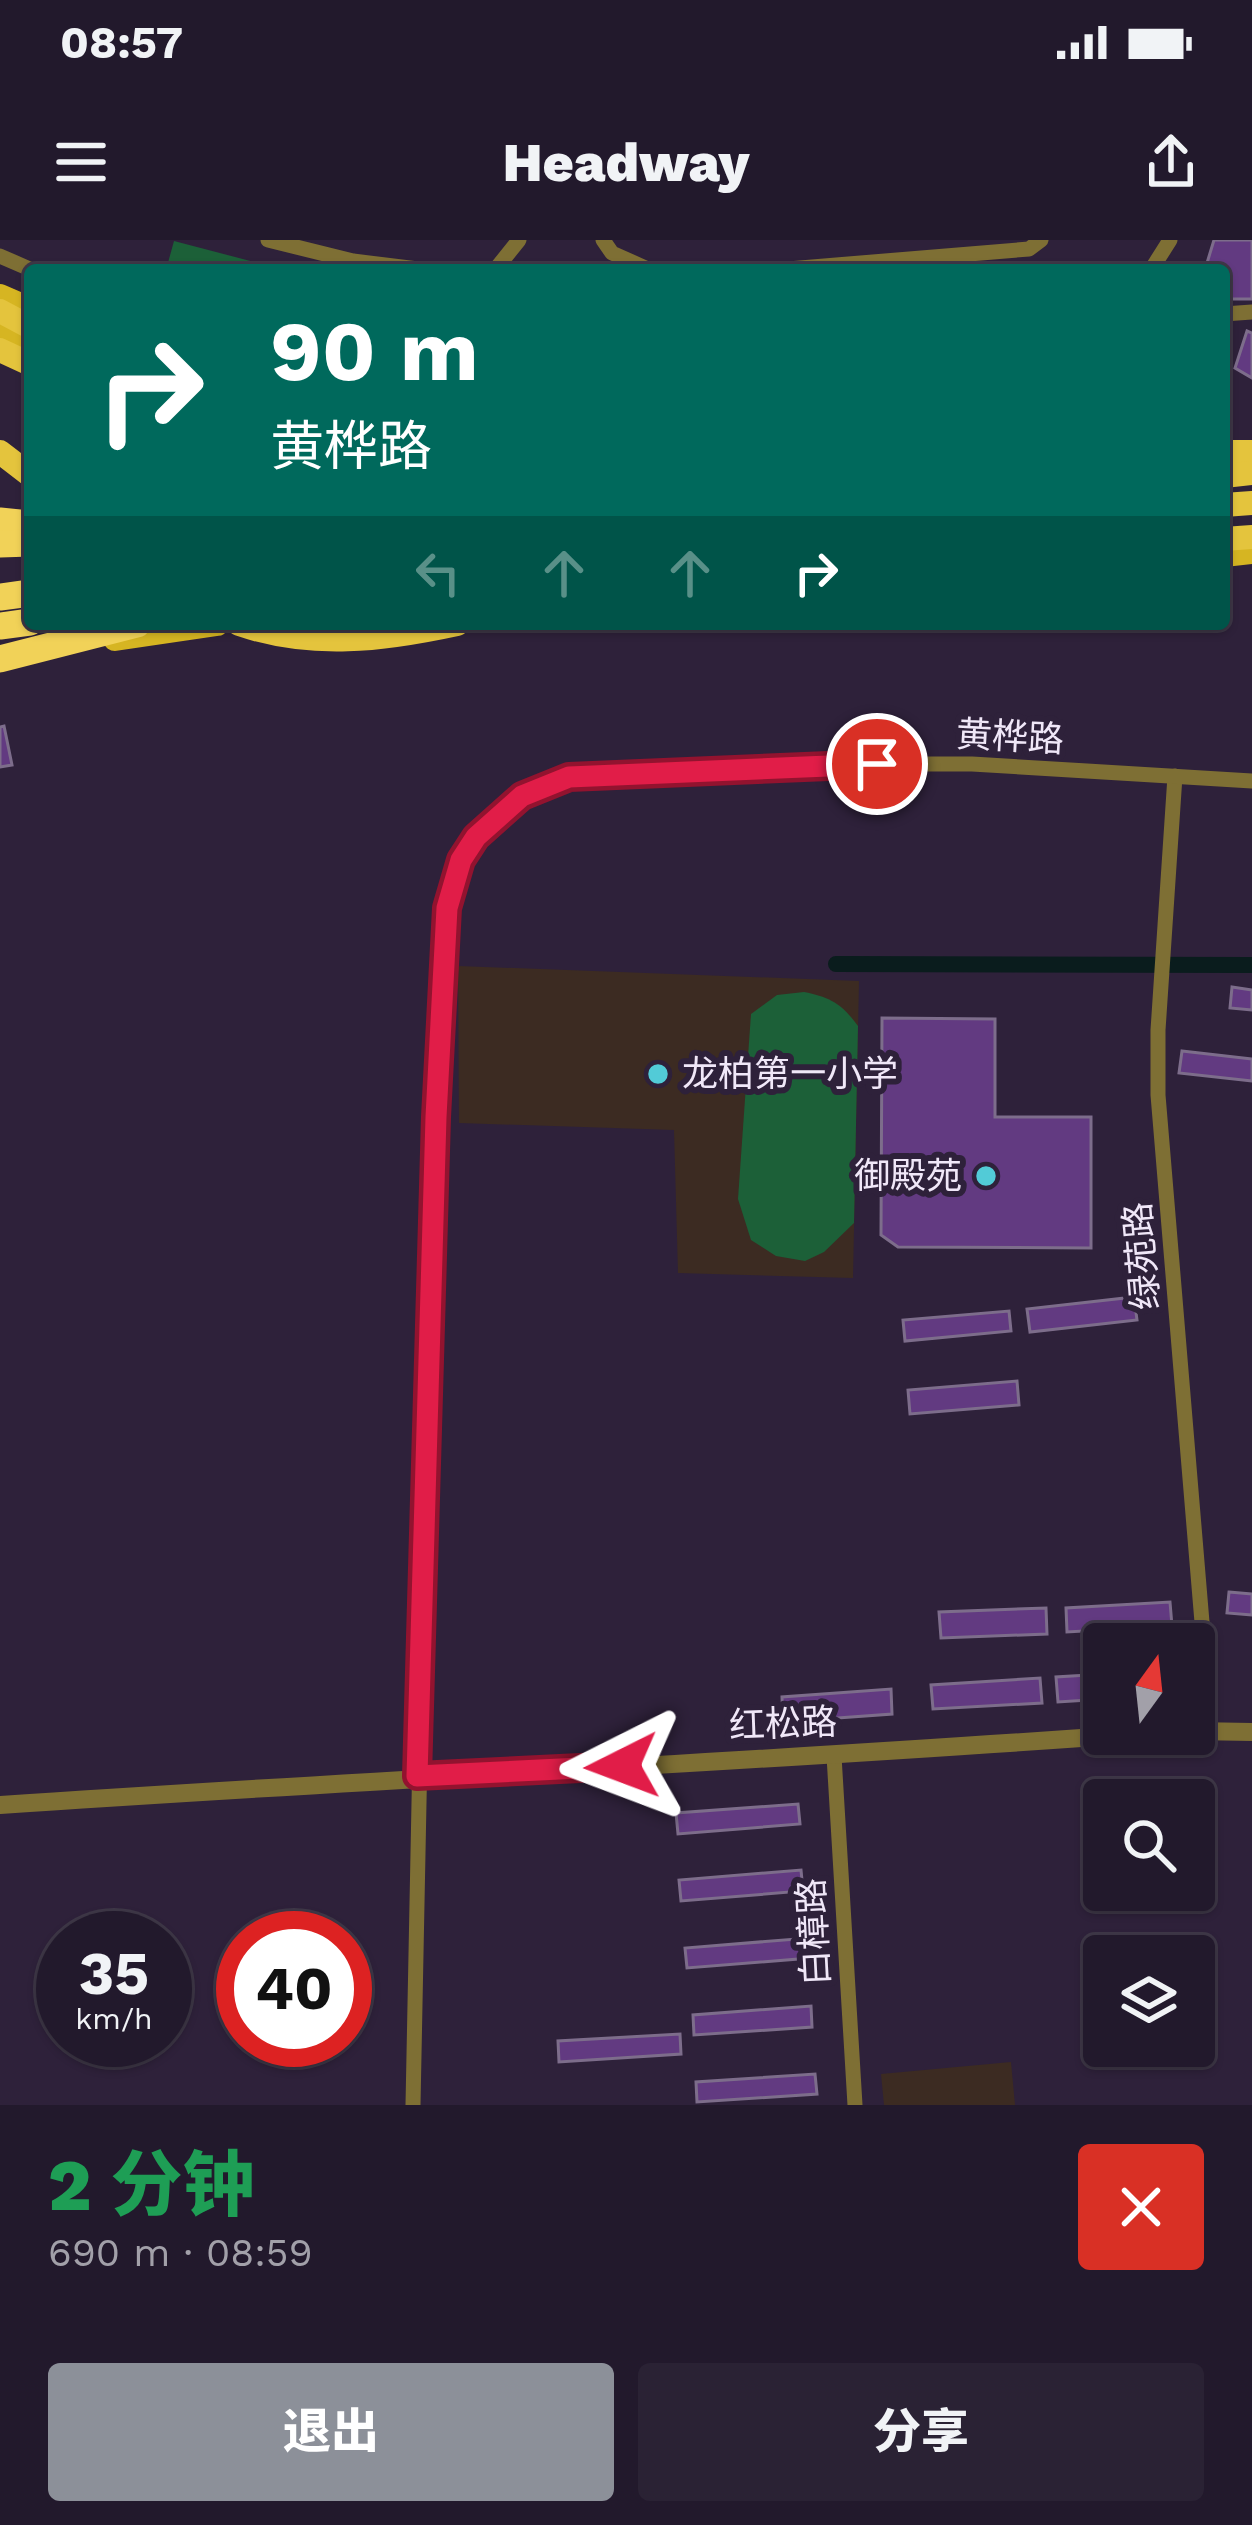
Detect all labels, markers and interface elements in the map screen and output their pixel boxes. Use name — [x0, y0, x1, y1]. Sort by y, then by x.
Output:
text: 08:57 — [60, 16, 183, 69]
icon: menu — [48, 129, 114, 195]
icon: share — [1138, 129, 1204, 195]
text: Headway — [502, 131, 750, 194]
text: 90 m — [270, 302, 479, 400]
icon: right — [72, 312, 228, 468]
text: 黄桦路 — [270, 415, 432, 478]
icon: left — [405, 540, 471, 606]
icon: ahead — [531, 540, 597, 606]
icon: ahead — [657, 540, 723, 606]
icon: right — [783, 540, 849, 606]
pin — [826, 713, 928, 815]
street label: 黄桦路 — [955, 713, 1065, 761]
icon: arrive — [844, 731, 910, 797]
place label: 龙柏第一小学 — [682, 1053, 898, 1095]
marker: 龙柏第一小学 — [645, 1061, 671, 1087]
place label: 御殿苑 — [854, 1155, 962, 1197]
marker: 御殿苑 — [973, 1163, 999, 1189]
street label: 绿苑路 — [1116, 1200, 1168, 1312]
north arrow — [1083, 1623, 1215, 1755]
map controls — [1083, 1623, 1215, 2067]
street label: 红松路 — [728, 1701, 838, 1747]
position arrow — [559, 1703, 685, 1829]
button: search — [1083, 1779, 1215, 1911]
street label: 白樟路 — [790, 1877, 838, 1987]
speed limit sign: 40 — [216, 1911, 372, 2067]
button: layers — [1083, 1935, 1215, 2067]
text: 35 — [79, 1938, 149, 2009]
text: km/h — [75, 2001, 153, 2036]
text: 2 分钟 — [48, 2143, 255, 2227]
button: close — [1078, 2144, 1204, 2270]
text: 690 m · 08:59 — [48, 2230, 313, 2275]
button: 退出 — [48, 2363, 614, 2501]
button: 分享 — [638, 2363, 1204, 2501]

